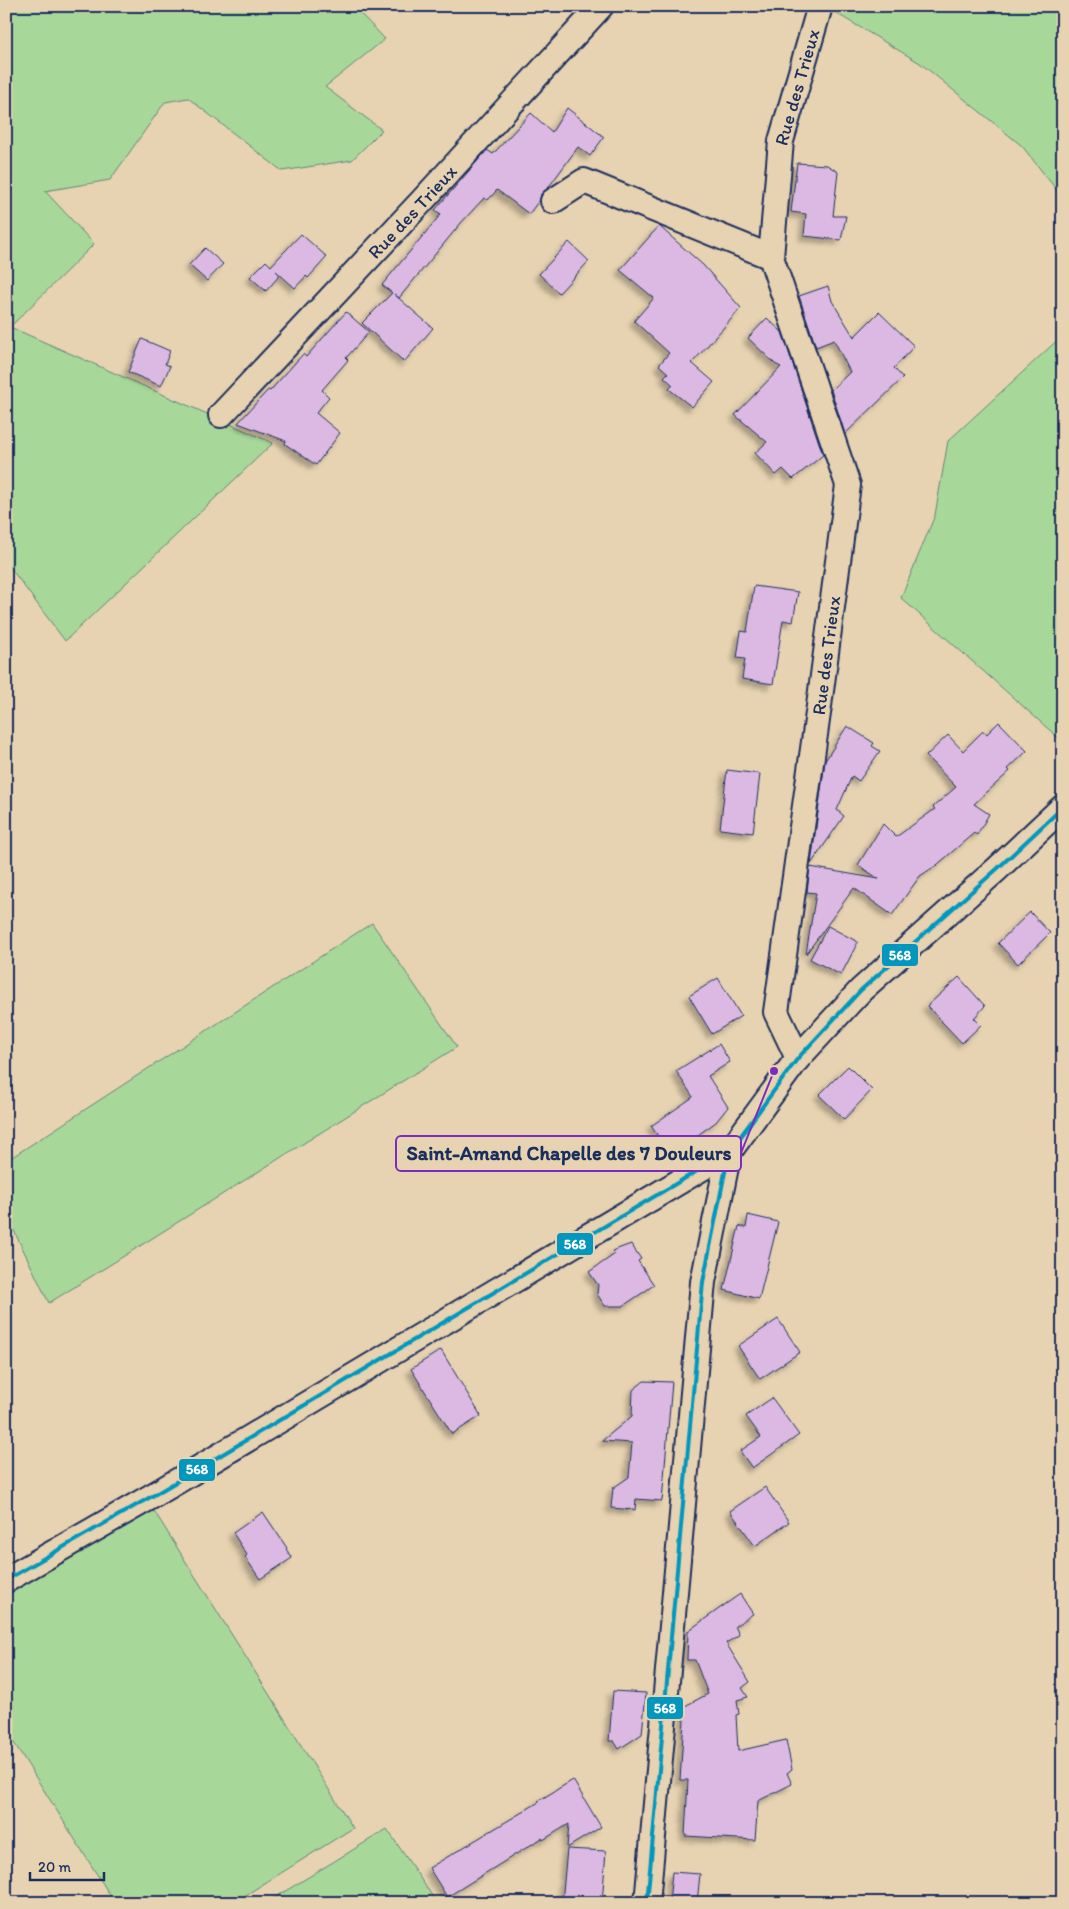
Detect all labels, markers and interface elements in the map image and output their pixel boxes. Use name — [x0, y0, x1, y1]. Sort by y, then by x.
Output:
street label: Rue des Trieux — [769, 26, 825, 148]
street label: Rue des Trieux — [363, 160, 462, 264]
street label: Rue des Trieux — [807, 594, 845, 717]
line badge: 568 — [881, 943, 919, 967]
text: 568 — [889, 947, 912, 964]
callout: Saint-Amand Chapelle des 7 Douleurs — [396, 1136, 741, 1171]
text: Saint-Amand Chapelle des 7 Douleurs — [406, 1141, 732, 1166]
line badge: 568 — [556, 1232, 594, 1256]
text: 568 — [564, 1236, 587, 1253]
line badge: 568 — [178, 1458, 216, 1482]
text: 568 — [186, 1461, 209, 1478]
line badge: 568 — [646, 1696, 684, 1720]
text: 568 — [654, 1700, 677, 1717]
scale bar — [30, 1849, 104, 1881]
text: 20 m — [38, 1858, 72, 1876]

